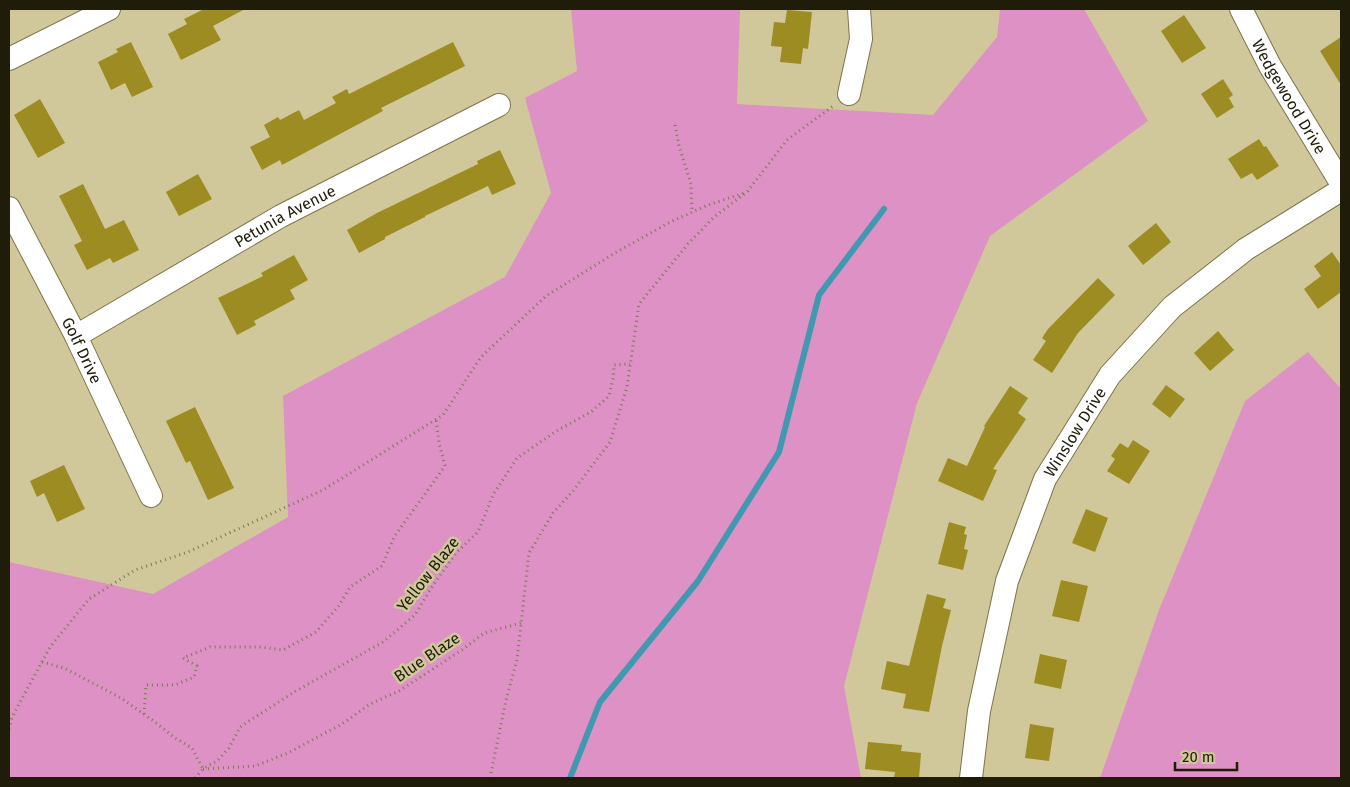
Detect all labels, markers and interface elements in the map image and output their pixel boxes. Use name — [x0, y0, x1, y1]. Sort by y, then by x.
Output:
street label: Wedgewood Drive — [1248, 36, 1330, 157]
street label: Petunia Avenue — [231, 180, 339, 251]
street label: Golf Drive — [58, 314, 106, 386]
street label: Winslow Drive — [1039, 384, 1110, 480]
street label: Yellow Blaze — [393, 533, 463, 615]
street label: Blue Blaze — [390, 628, 464, 686]
scale bar — [1175, 740, 1238, 772]
text: 20 m — [1182, 748, 1215, 766]

